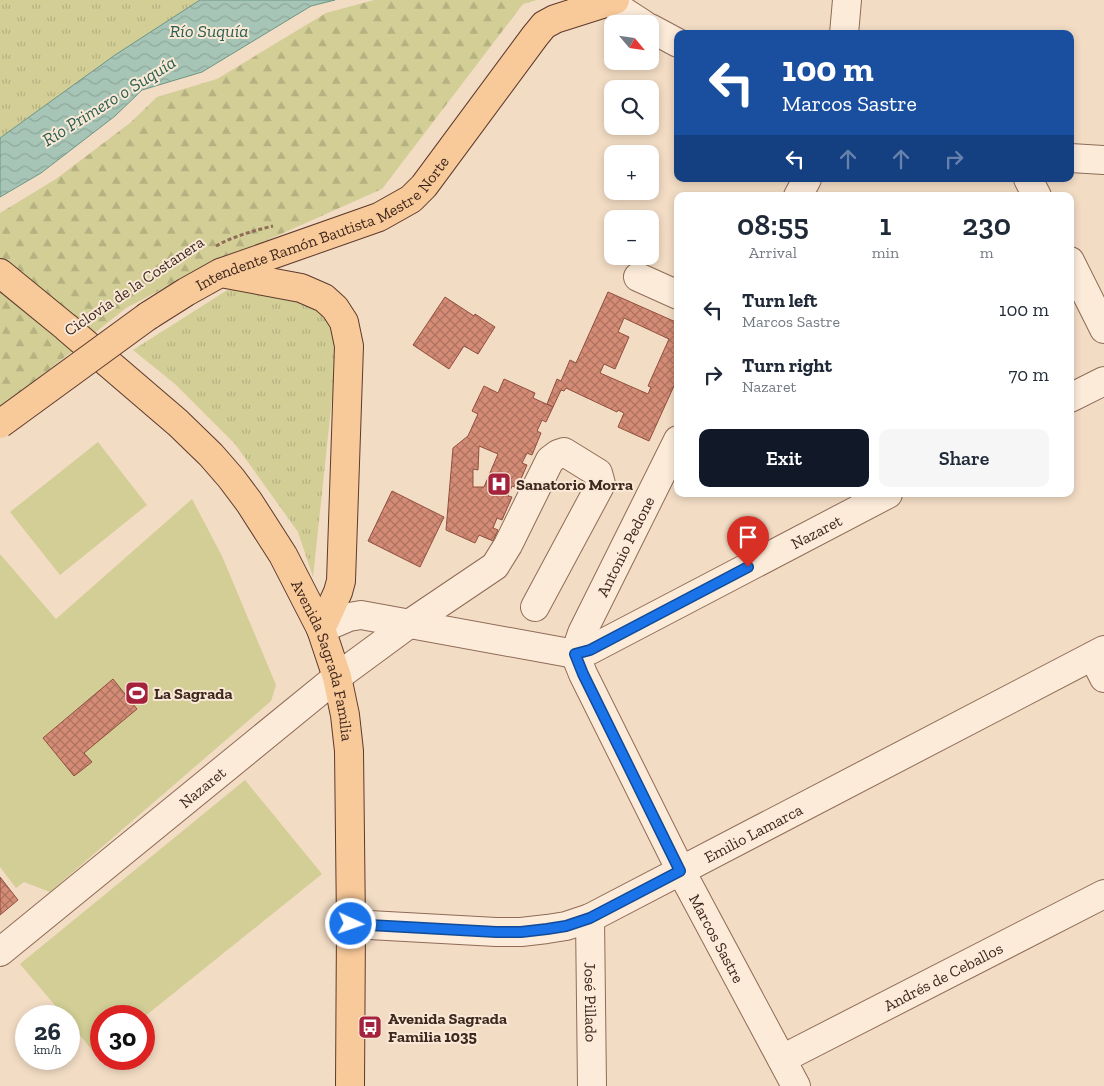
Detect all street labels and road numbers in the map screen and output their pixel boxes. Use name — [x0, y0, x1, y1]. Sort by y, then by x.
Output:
street label: Intendente Ramón Bautista Mestre Norte — [192, 152, 452, 294]
street label: Ciclovía de la Costanera — [61, 232, 208, 340]
street label: Antonio Pedone — [592, 493, 658, 599]
street label: Nazaret — [788, 510, 845, 553]
street label: Avenida Sagrada Familia — [288, 576, 357, 742]
street label: Nazaret — [175, 762, 229, 812]
street label: Emilio Lamarca — [701, 799, 806, 866]
street label: Marcos Sastre — [686, 891, 749, 986]
street label: Andrés de Ceballos — [880, 938, 1006, 1015]
street label: José Pillado — [581, 962, 601, 1042]

